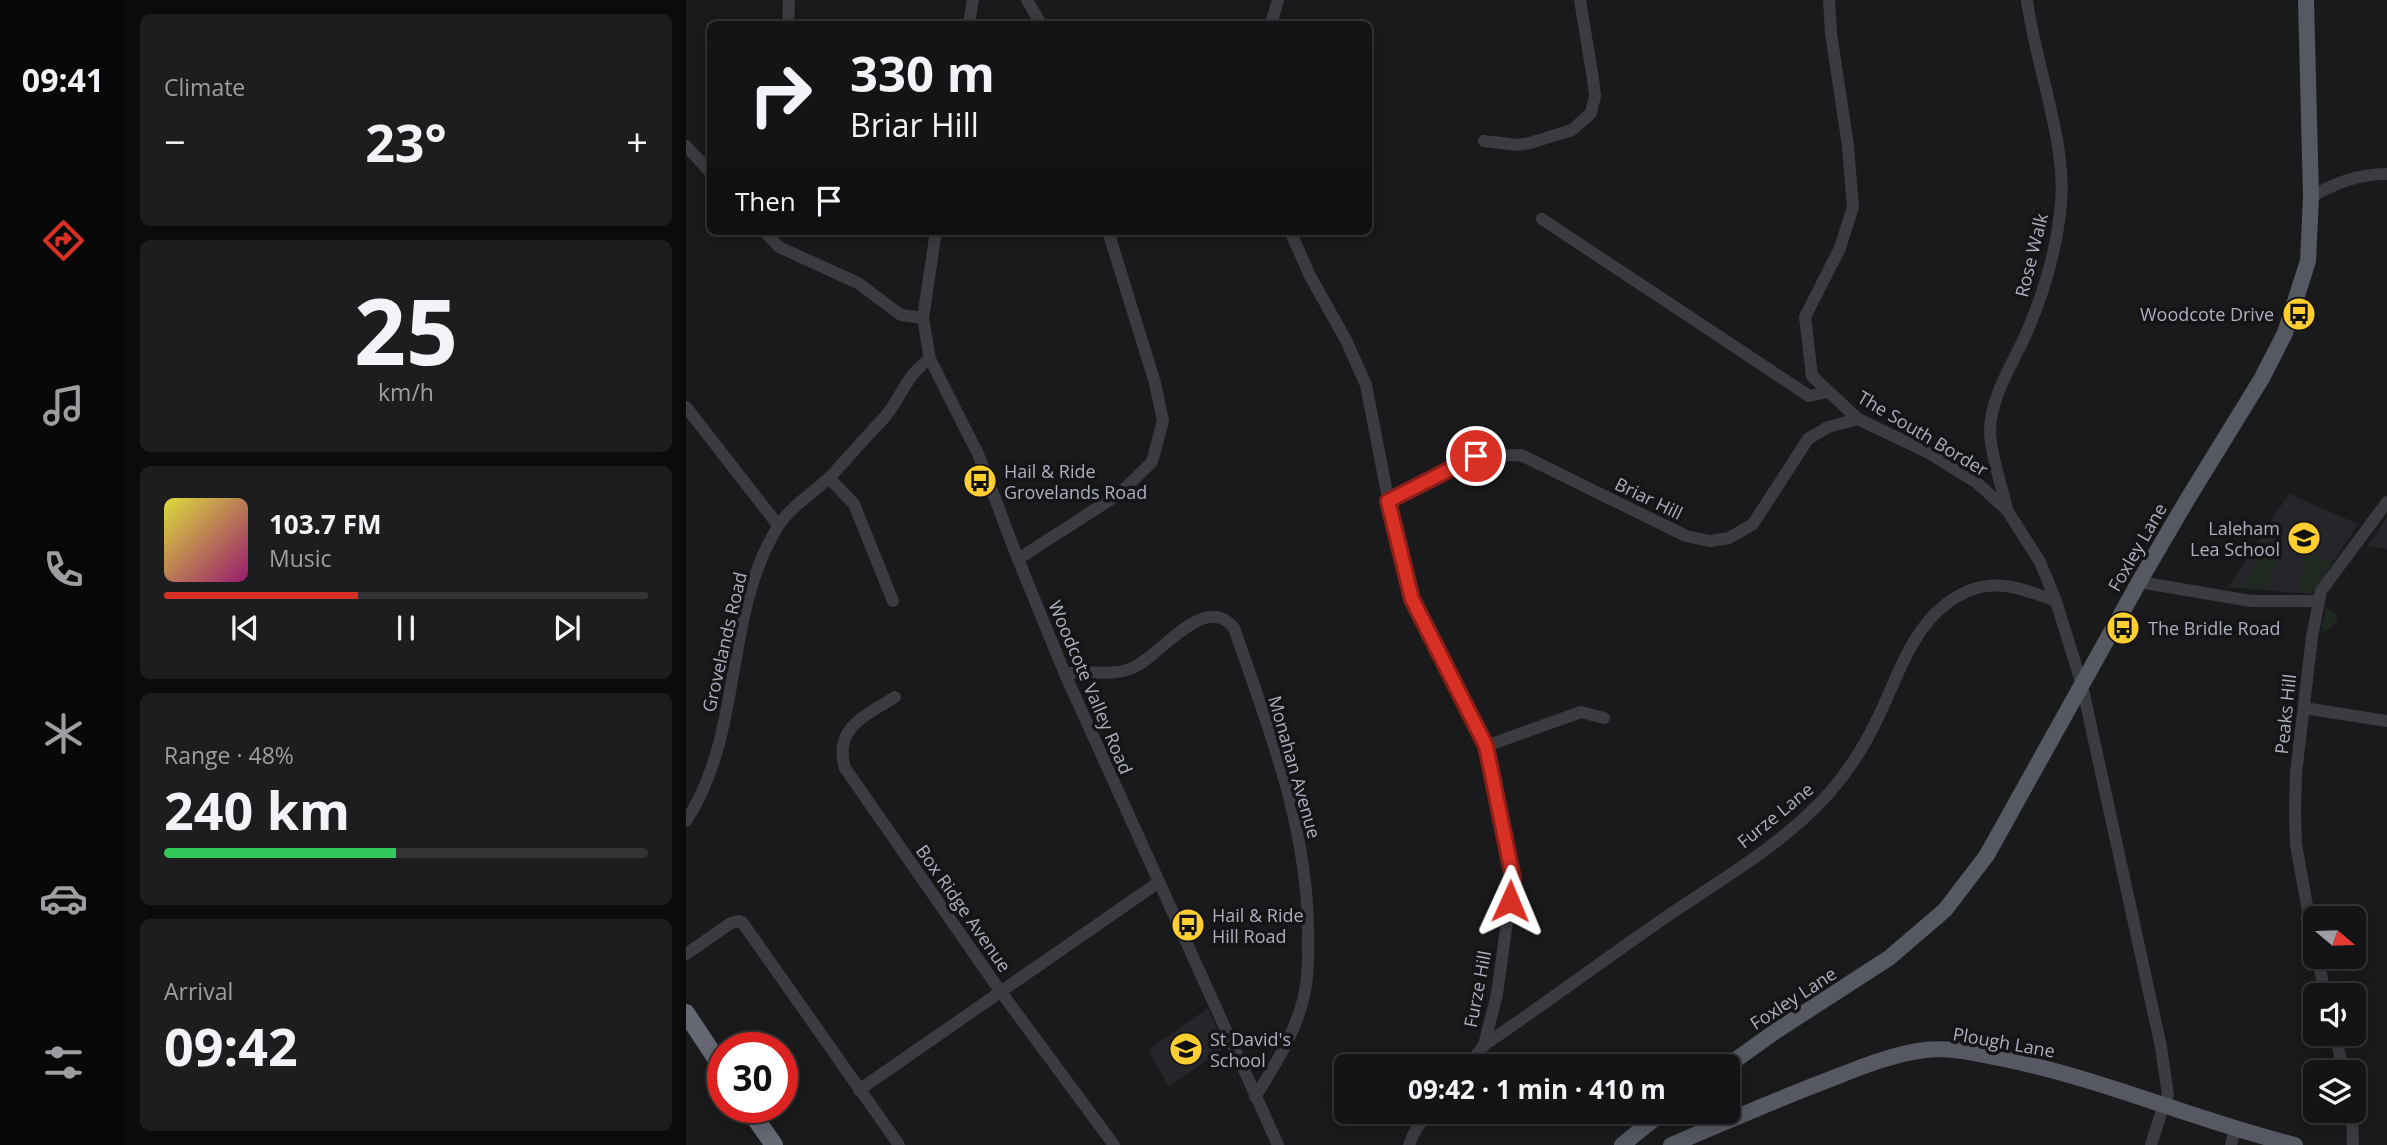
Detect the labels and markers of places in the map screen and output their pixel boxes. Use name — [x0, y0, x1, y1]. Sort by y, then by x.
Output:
bus stop icon: Woodcote Drive — [2280, 295, 2318, 333]
place label: Woodcote Drive — [2140, 302, 2274, 326]
pin — [1446, 426, 1506, 486]
place label: Hail & Ride Grovelands Road — [1004, 459, 1147, 504]
bus stop icon: Hail & Ride Grovelands Road — [961, 462, 999, 500]
place label: Laleham Lea School — [2190, 516, 2280, 561]
school or university icon: Laleham Lea School — [2285, 519, 2323, 557]
bus stop icon: The Bridle Road — [2104, 609, 2142, 647]
place label: The Bridle Road — [2148, 616, 2281, 640]
place label: Hail & Ride Hill Road — [1212, 903, 1304, 948]
bus stop icon: Hail & Ride Hill Road — [1169, 906, 1207, 944]
place label: St David's School — [1210, 1027, 1291, 1072]
school or university icon: St David's School — [1167, 1030, 1205, 1068]

